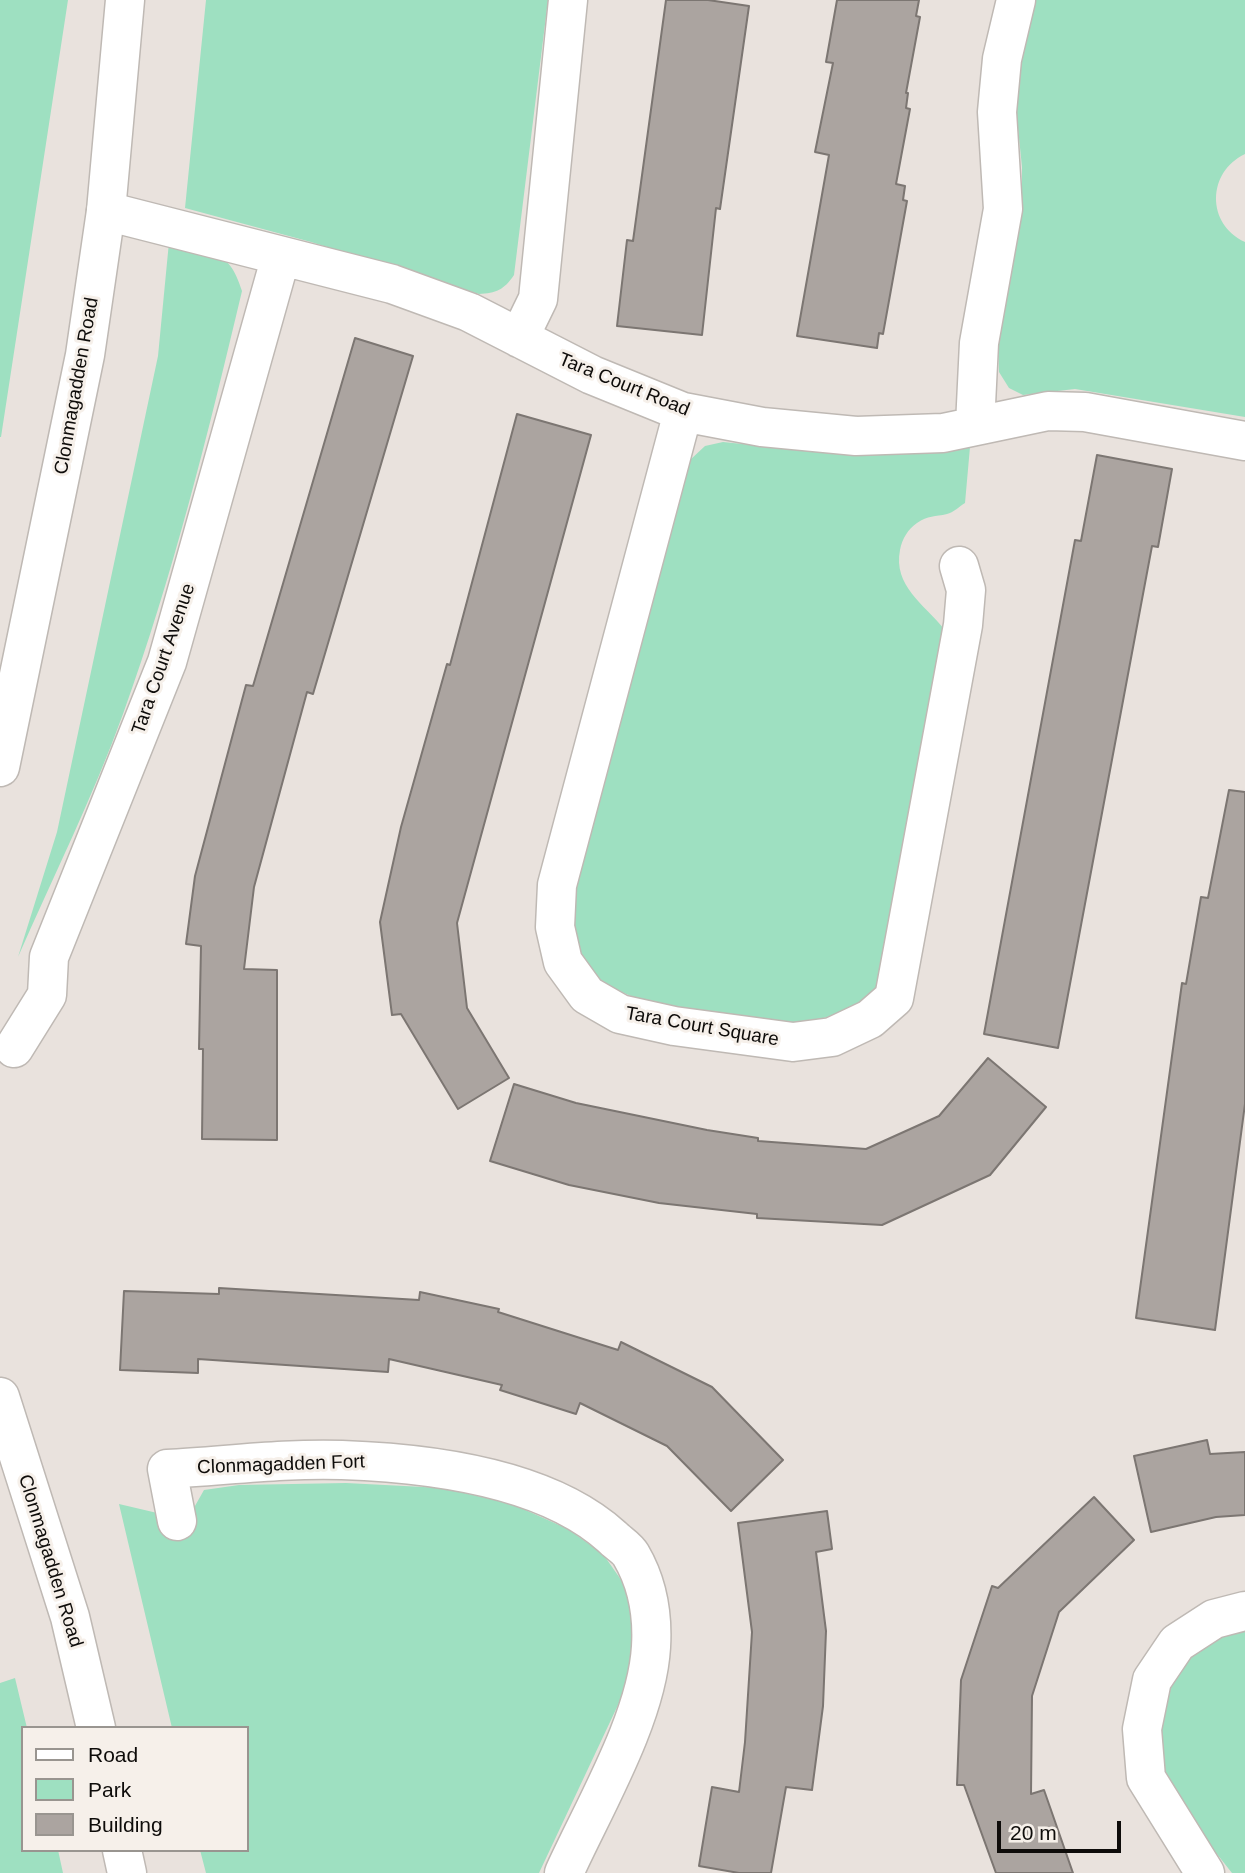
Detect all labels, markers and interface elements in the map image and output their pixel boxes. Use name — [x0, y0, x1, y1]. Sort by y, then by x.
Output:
street label: Clonmagadden Road — [50, 296, 104, 476]
street label: Tara Court Road — [555, 348, 693, 422]
street label: Tara Court Avenue — [127, 581, 201, 737]
street label: Tara Court Square — [624, 1002, 780, 1052]
street label: Clonmagadden Fort — [197, 1451, 365, 1479]
street label: Clonmagadden Road — [13, 1472, 87, 1650]
legend — [21, 1726, 248, 1852]
text: Road — [88, 1743, 138, 1766]
text: Park — [88, 1778, 131, 1801]
scale bar — [1000, 1806, 1124, 1850]
text: Building — [88, 1813, 163, 1836]
text: 20 m — [1010, 1821, 1057, 1844]

